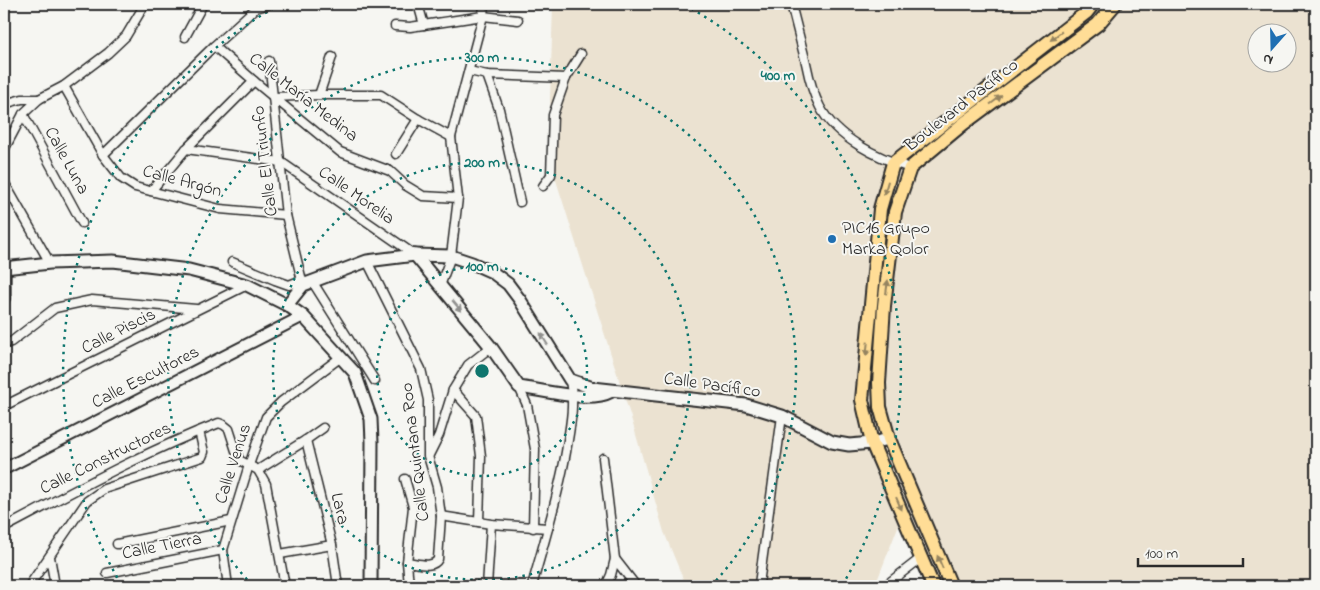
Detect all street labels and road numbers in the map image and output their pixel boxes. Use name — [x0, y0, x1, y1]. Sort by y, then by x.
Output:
street label: Calle María Medina — [243, 47, 363, 149]
street label: Boulevard Pacífico — [898, 53, 1025, 160]
street label: Calle El Triunfo — [246, 104, 286, 218]
street label: Calle Luna — [37, 122, 95, 200]
street label: Calle Argón — [139, 159, 225, 206]
street label: Calle Morelia — [312, 160, 400, 232]
street label: Calle Piscis — [77, 302, 161, 362]
street label: Calle Escultores — [88, 340, 204, 416]
street label: Calle Pacífico — [662, 366, 762, 406]
street label: Calle Quintana Roo — [395, 381, 437, 523]
street label: Calle Constructores — [36, 416, 176, 502]
street label: Calle Venus — [209, 421, 259, 507]
street label: Lara — [323, 490, 355, 528]
street label: Calle Tierra — [120, 527, 204, 567]

